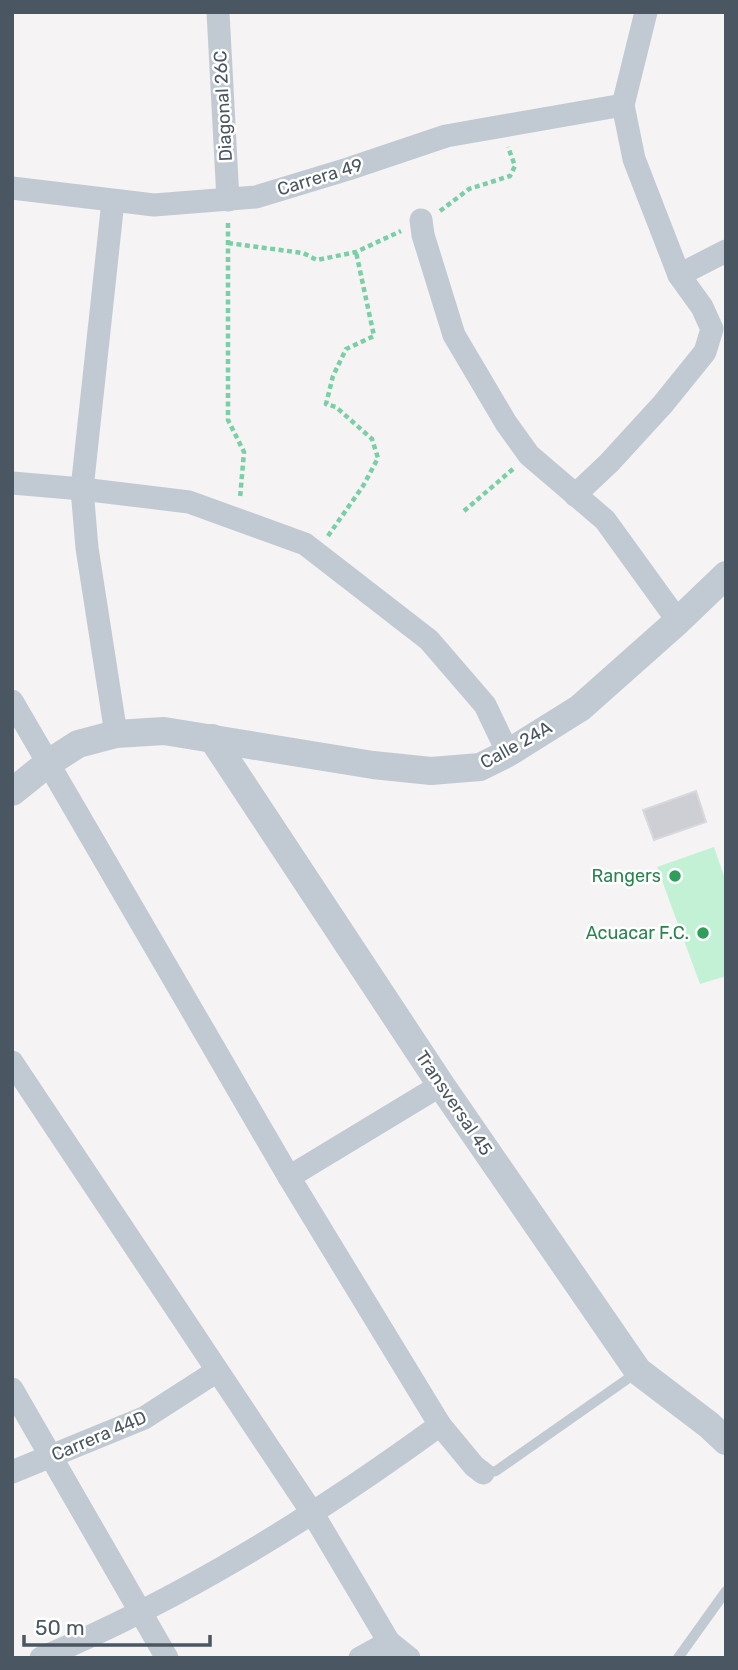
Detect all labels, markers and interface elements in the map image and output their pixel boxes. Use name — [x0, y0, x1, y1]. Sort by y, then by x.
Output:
street label: Diagonal 26C — [209, 50, 237, 162]
street label: Carrera 49 — [275, 154, 365, 200]
street label: Calle 24A — [476, 716, 556, 774]
place label: Rangers — [592, 865, 661, 887]
marker: Rangers — [667, 868, 683, 884]
place label: Acuacar F.C. — [586, 922, 689, 944]
marker: Acuacar F.C. — [695, 925, 711, 941]
street label: Transversal 45 — [411, 1046, 497, 1160]
street label: Carrera 44D — [48, 1406, 150, 1466]
scale bar — [24, 1604, 210, 1648]
text: 50 m — [35, 1615, 85, 1640]

